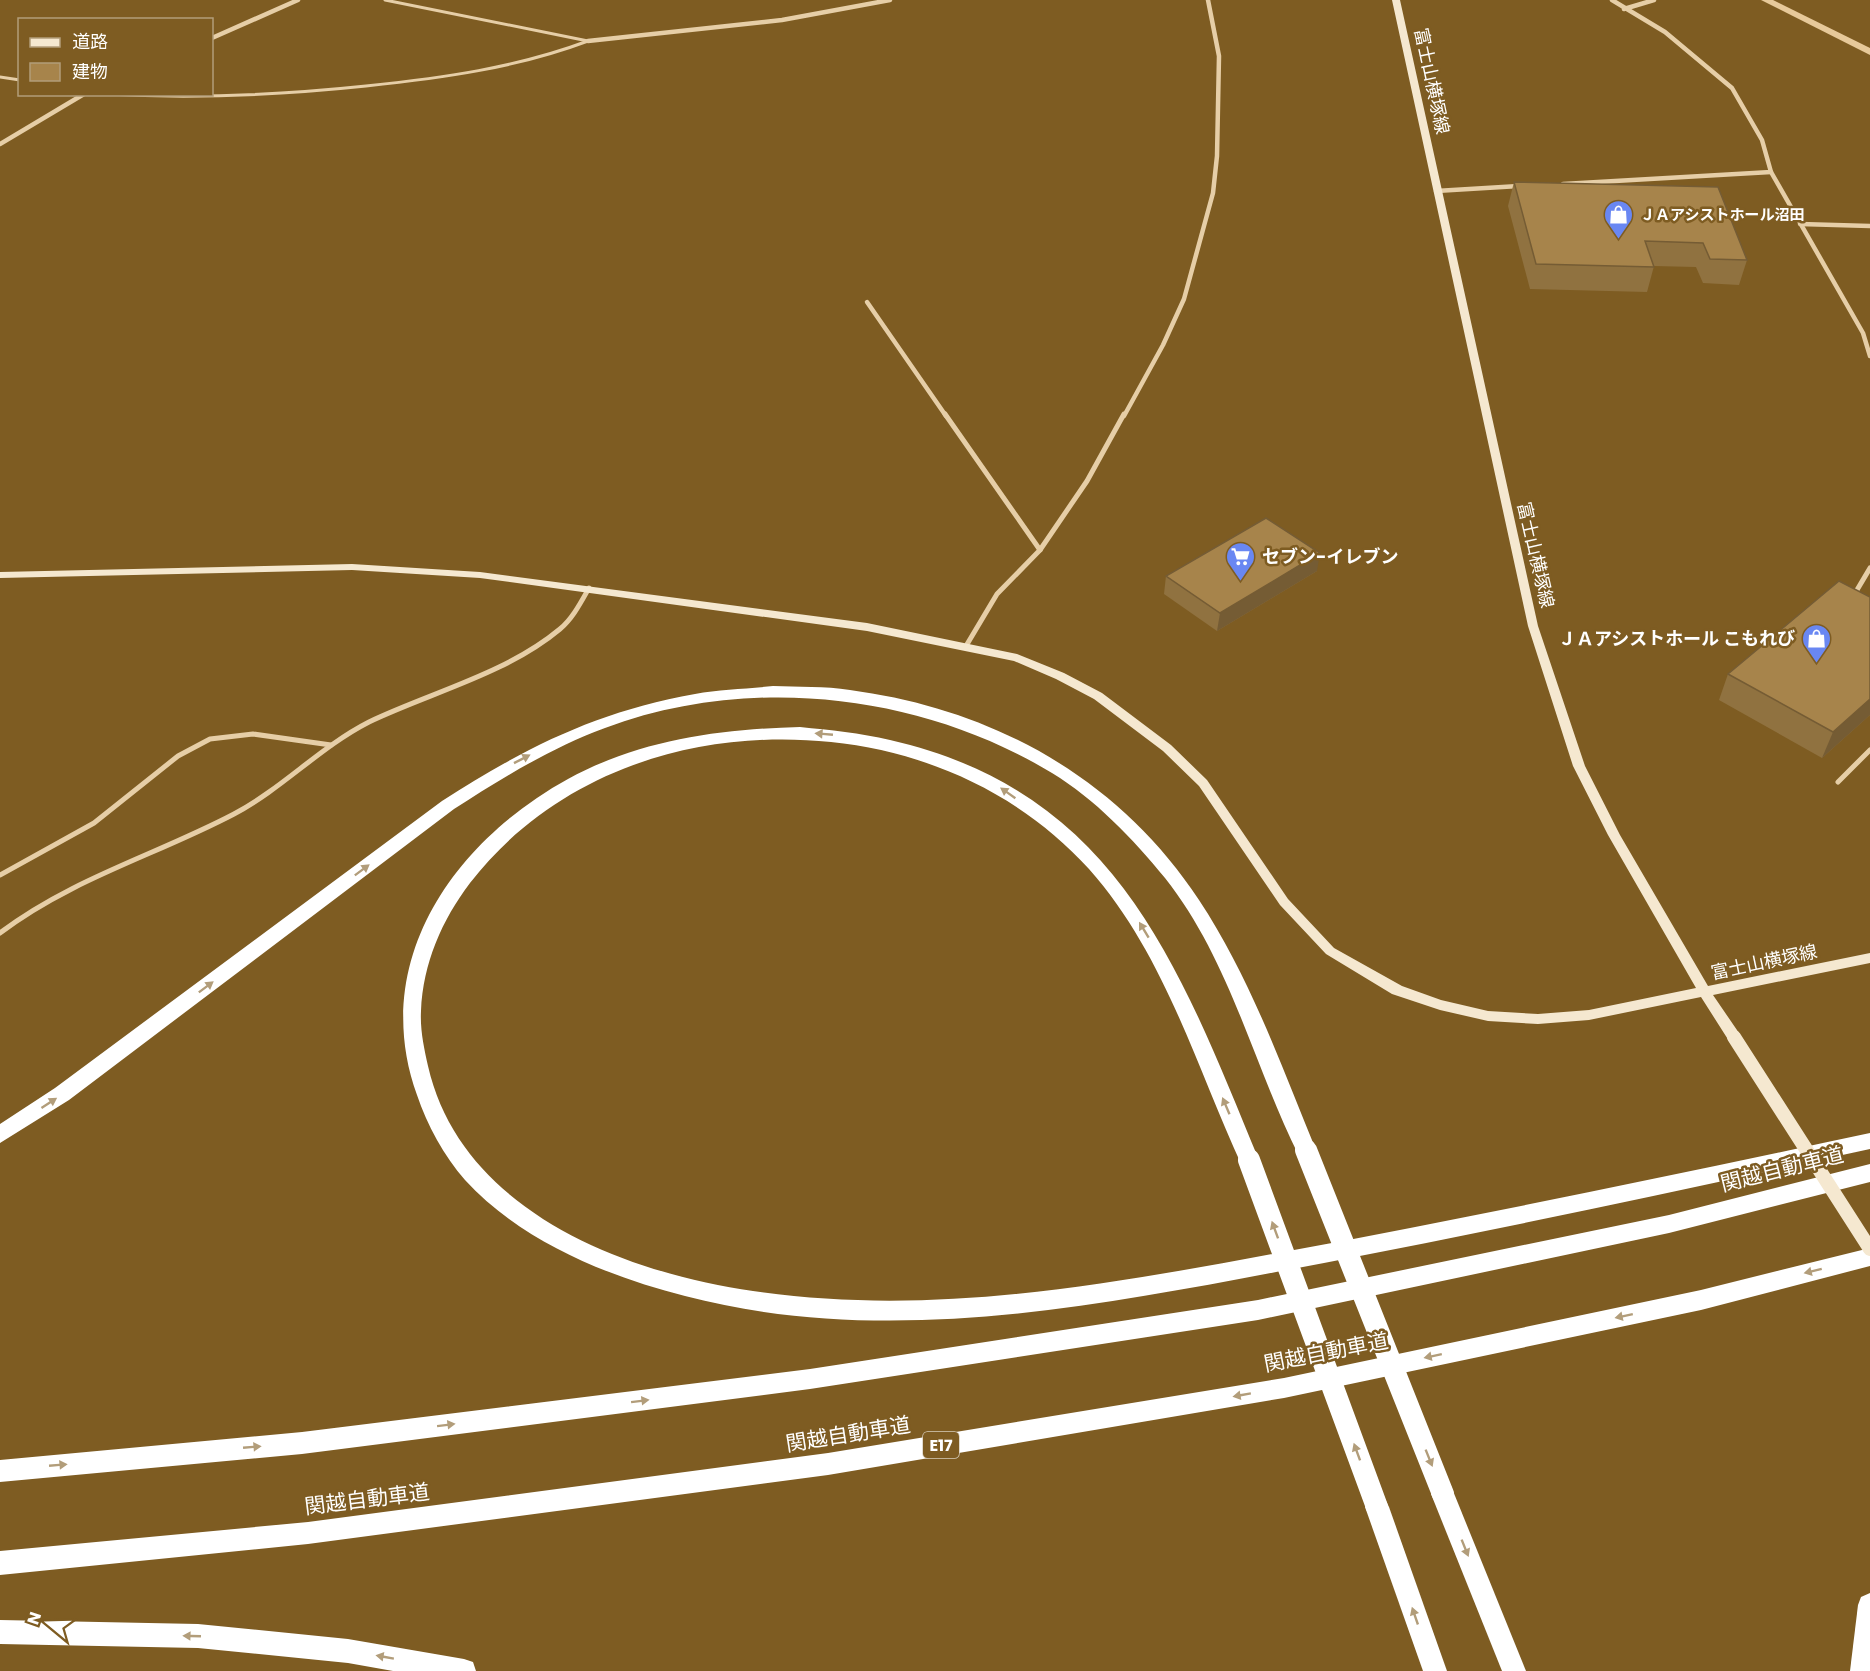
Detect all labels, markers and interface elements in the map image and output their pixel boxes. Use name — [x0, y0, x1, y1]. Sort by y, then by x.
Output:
legend — [18, 18, 213, 96]
street label: 富士山横塚線 — [1409, 26, 1455, 136]
text: 道路 — [72, 29, 108, 54]
text: 建物 — [72, 59, 108, 84]
shop icon: ＪＡアシストホール沼田 — [1603, 198, 1635, 240]
place label: ＪＡアシストホール沼田 — [1640, 204, 1804, 225]
street label: 富士山横塚線 — [1512, 500, 1560, 610]
supermarket icon: セブン-イレブン — [1225, 540, 1257, 582]
place label: セブン-イレブン — [1262, 544, 1398, 569]
shop icon: ＪＡアシストホール こもれび — [1800, 622, 1832, 664]
place label: ＪＡアシストホール こもれび — [1558, 626, 1795, 651]
one-way arrow — [814, 729, 833, 739]
one-way arrow — [514, 754, 531, 764]
one-way arrow — [1000, 787, 1016, 799]
one-way arrow — [354, 864, 369, 876]
one-way arrow — [1138, 922, 1149, 938]
street label: 富士山横塚線 — [1709, 939, 1819, 985]
one-way arrow — [198, 981, 213, 993]
one-way arrow — [41, 1097, 57, 1108]
one-way arrow — [1221, 1097, 1230, 1115]
street label: 関越自動車道 — [1717, 1140, 1847, 1198]
one-way arrow — [1270, 1221, 1279, 1239]
one-way arrow — [1804, 1267, 1823, 1277]
one-way arrow — [1614, 1312, 1633, 1322]
street label: 関越自動車道 — [1261, 1326, 1391, 1378]
one-way arrow — [1424, 1352, 1442, 1362]
one-way arrow — [1232, 1390, 1251, 1399]
one-way arrow — [630, 1396, 649, 1405]
street label: 関越自動車道 — [784, 1410, 912, 1458]
one-way arrow — [437, 1420, 456, 1429]
road number: E17 — [923, 1432, 959, 1458]
one-way arrow — [243, 1442, 262, 1452]
one-way arrow — [1352, 1443, 1362, 1461]
one-way arrow — [1425, 1449, 1434, 1467]
one-way arrow — [49, 1460, 68, 1470]
street label: 関越自動車道 — [303, 1477, 431, 1521]
one-way arrow — [1460, 1540, 1470, 1558]
north arrow — [18, 1593, 78, 1653]
one-way arrow — [1410, 1607, 1420, 1625]
text: N — [21, 1609, 47, 1628]
one-way arrow — [182, 1631, 201, 1640]
one-way arrow — [376, 1652, 395, 1661]

